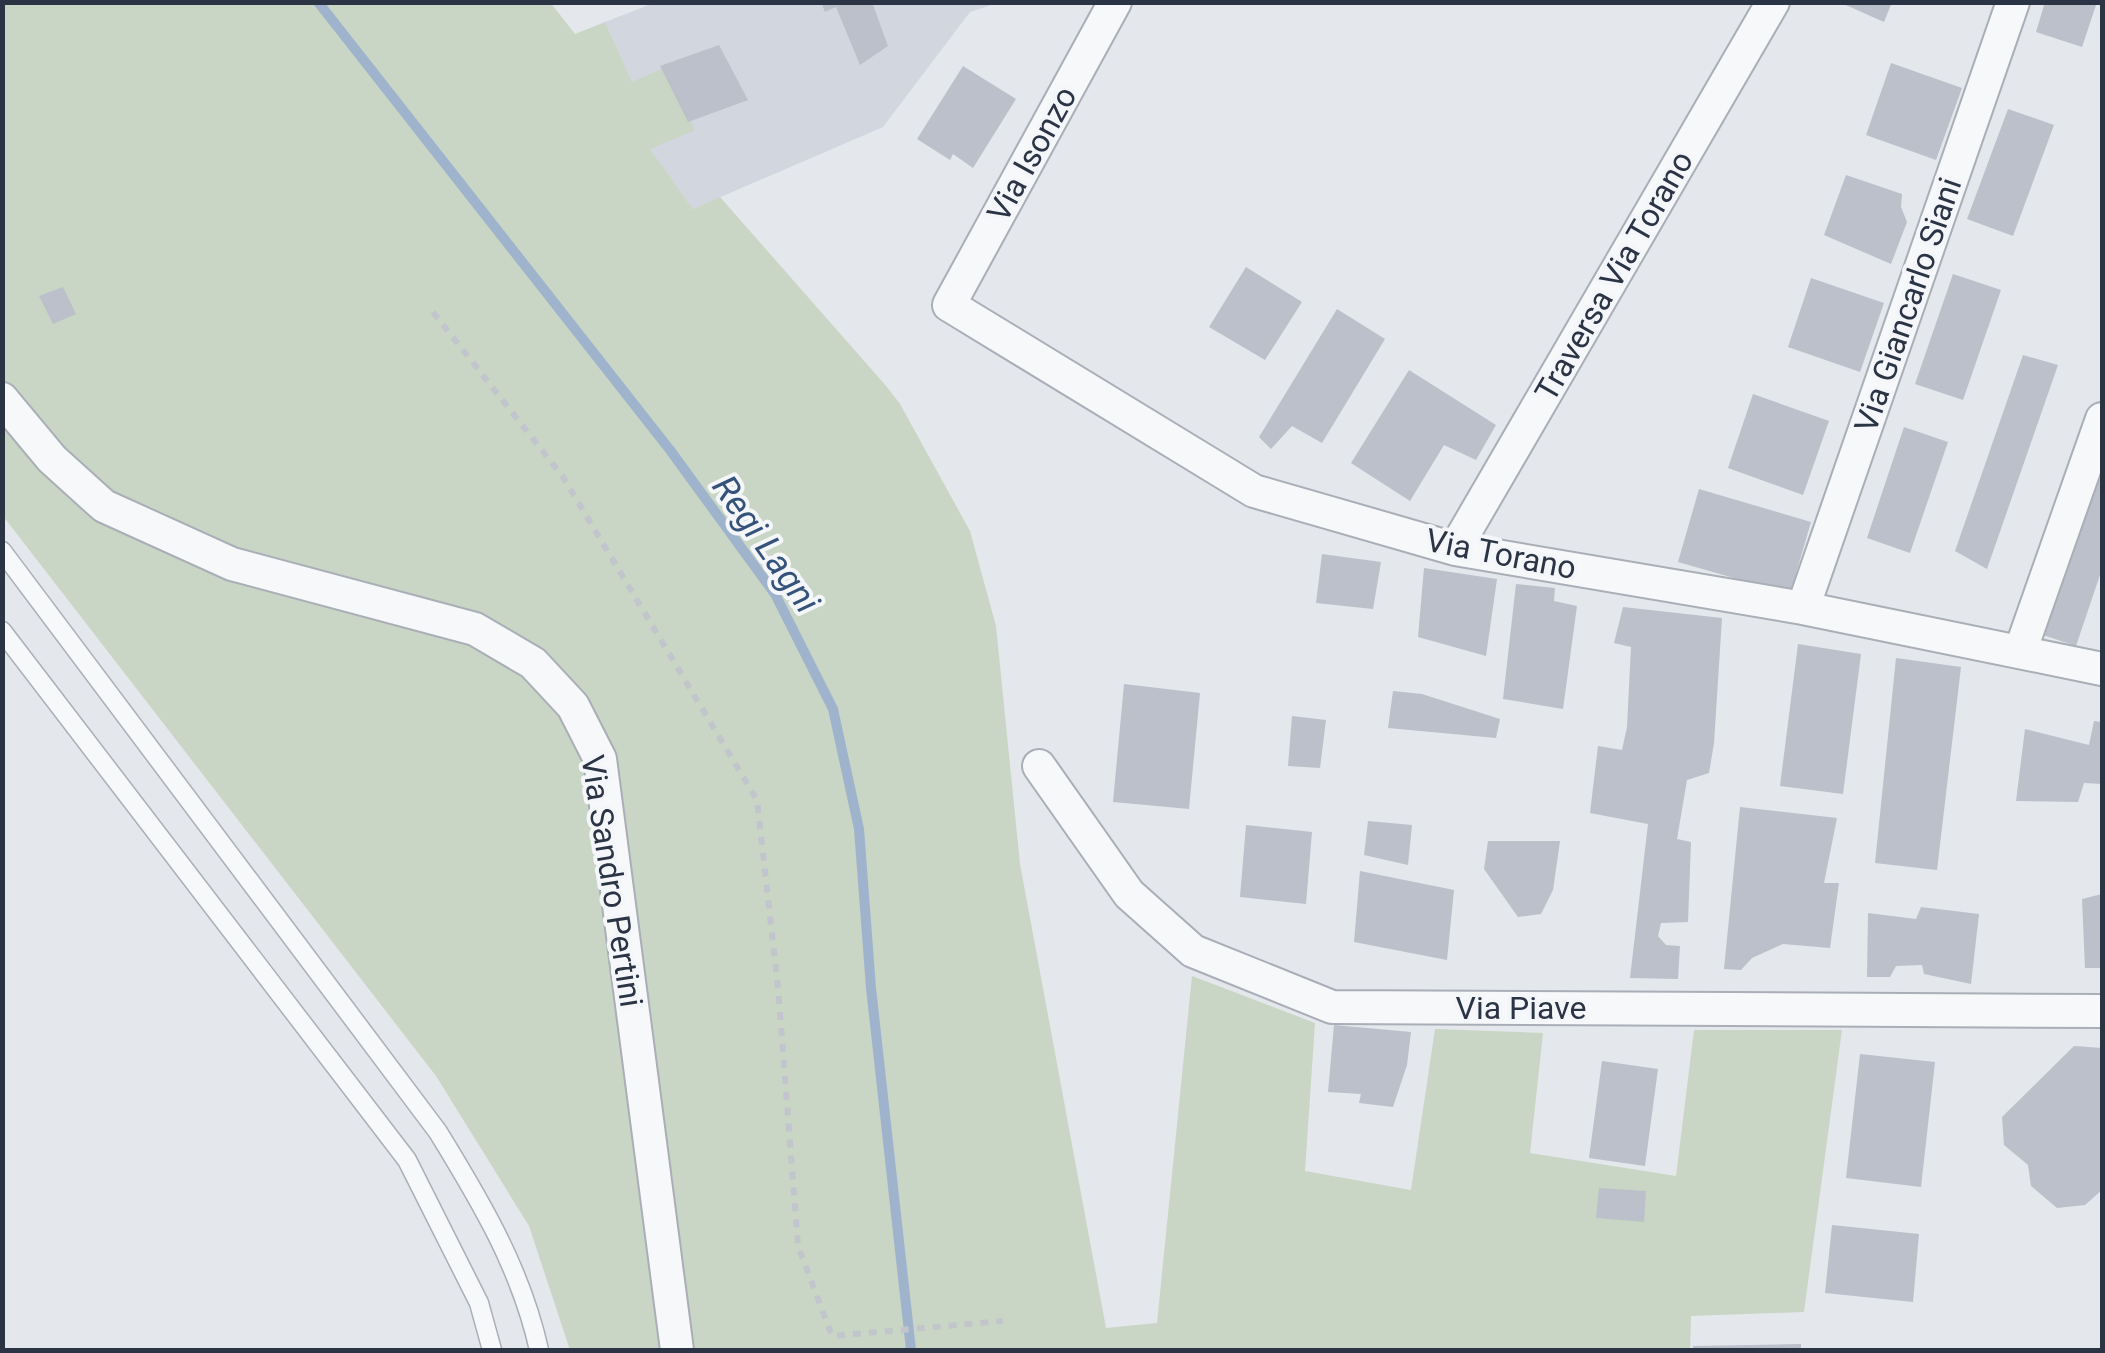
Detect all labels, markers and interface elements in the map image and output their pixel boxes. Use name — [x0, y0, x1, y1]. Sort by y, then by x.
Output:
street label: Via Isonzo — [979, 80, 1085, 228]
street label: Traversa Via Torano — [1527, 144, 1701, 408]
street label: Via Giancarlo Siani — [1847, 173, 1969, 437]
water label: Regi Lagni — [704, 468, 828, 621]
street label: Via Torano — [1423, 521, 1579, 587]
street label: Via Sandro Pertini — [573, 752, 651, 1010]
street label: Via Piave — [1456, 989, 1586, 1027]

